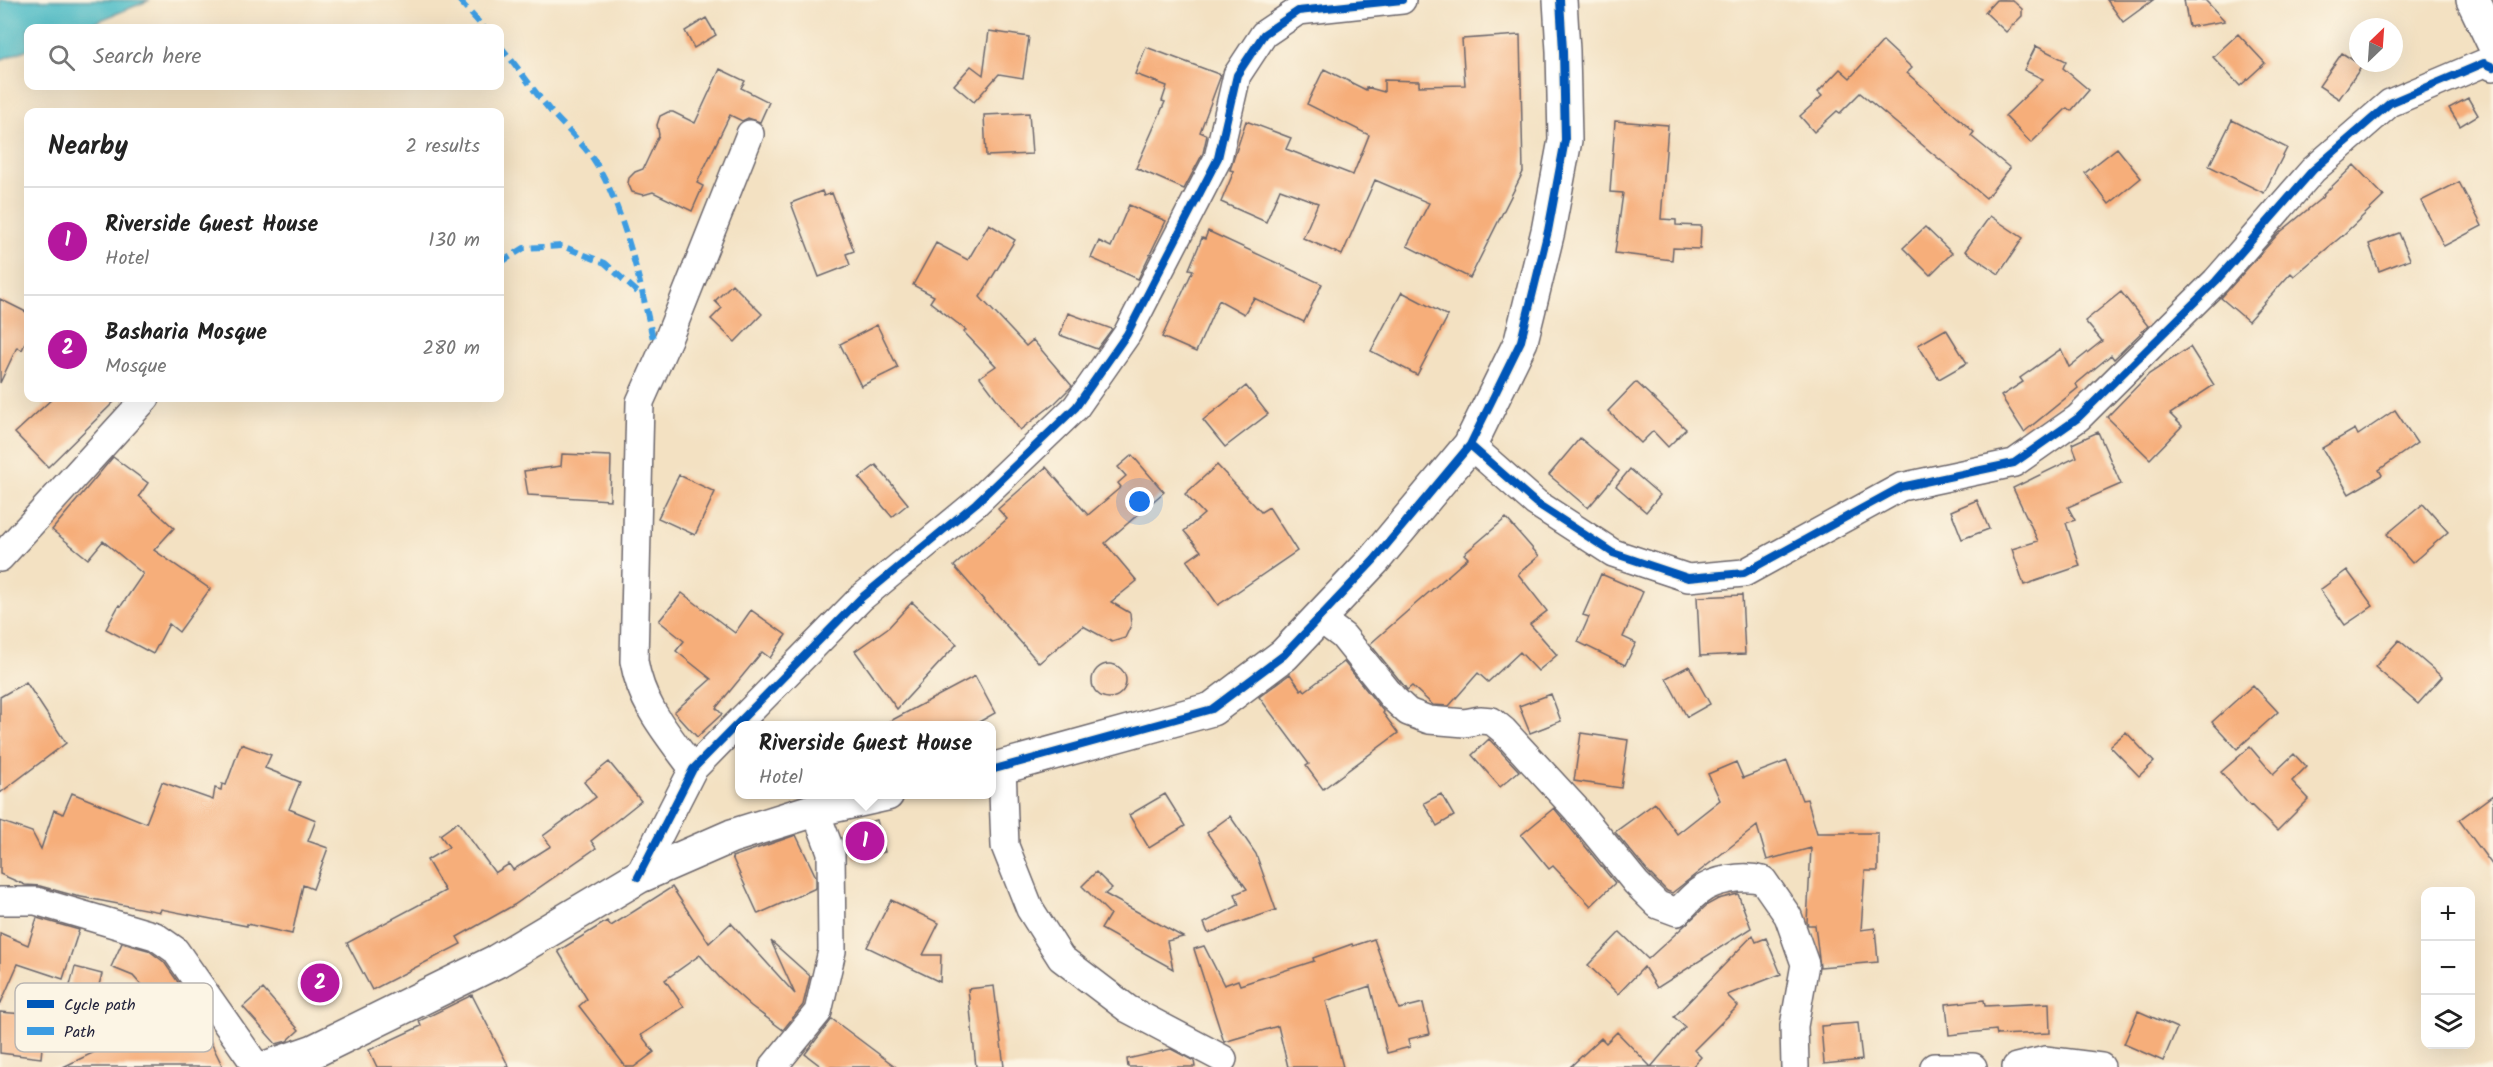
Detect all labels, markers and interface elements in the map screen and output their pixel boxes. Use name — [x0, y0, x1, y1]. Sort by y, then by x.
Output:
north arrow — [2349, 18, 2403, 72]
search box — [24, 24, 504, 90]
text: Search here — [93, 40, 201, 75]
icon: search — [45, 41, 78, 74]
text: Nearby — [48, 126, 128, 168]
text: 2 results — [405, 131, 480, 163]
text: Riverside Guest House — [105, 208, 318, 243]
text: 1 — [64, 225, 71, 257]
text: 130 m — [428, 225, 480, 257]
text: Hotel — [105, 243, 149, 275]
text: Basharia Mosque — [105, 316, 267, 351]
text: 2 — [62, 333, 73, 365]
text: 280 m — [422, 333, 480, 365]
text: Mosque — [105, 351, 166, 383]
your location — [1125, 487, 1154, 516]
popup — [735, 721, 996, 799]
text: Riverside Guest House — [759, 727, 972, 762]
text: Hotel — [759, 762, 803, 794]
pin: 1 — [846, 818, 884, 864]
map controls — [2421, 887, 2475, 1049]
button: + — [2421, 887, 2475, 941]
button: − — [2421, 941, 2475, 995]
pin: 2 — [300, 960, 340, 1006]
legend — [15, 983, 213, 1052]
text: Cycle path — [64, 993, 136, 1018]
button: layers — [2421, 995, 2475, 1049]
text: Path — [64, 1020, 95, 1045]

